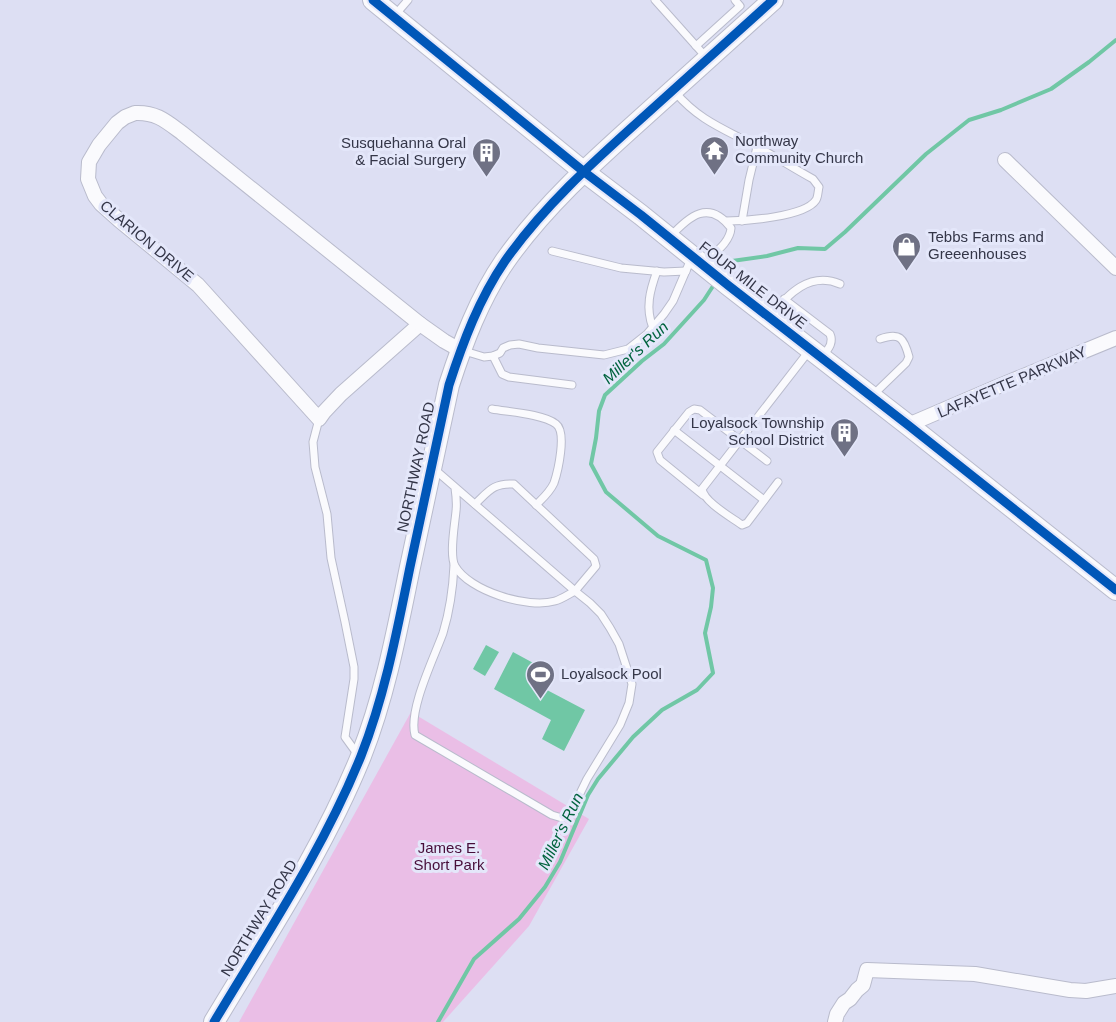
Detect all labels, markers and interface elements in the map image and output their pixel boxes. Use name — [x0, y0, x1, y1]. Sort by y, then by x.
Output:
place label: Northway Community Church — [735, 132, 863, 166]
place label: Susquehanna Oral & Facial Surgery — [341, 134, 466, 168]
temple icon: Northway Community Church — [698, 134, 730, 176]
building icon: Susquehanna Oral & Facial Surgery — [471, 136, 503, 178]
street label: CLARION DRIVE — [97, 197, 197, 285]
place label: Tebbs Farms and Greeenhouses — [928, 228, 1044, 262]
shop icon: Tebbs Farms and Greeenhouses — [891, 230, 923, 272]
street label: FOUR MILE DRIVE — [696, 237, 810, 332]
water label: Miller's Run — [599, 318, 672, 387]
street label: LAFAYETTE PARKWAY — [935, 342, 1089, 421]
street label: NORTHWAY ROAD — [393, 400, 438, 534]
place label: Loyalsock Township School District — [691, 414, 825, 448]
building icon: Loyalsock Township School District — [829, 416, 861, 458]
sports icon: Loyalsock Pool — [524, 658, 556, 700]
place label: Loyalsock Pool — [561, 665, 662, 682]
water label: Miller's Run — [535, 790, 586, 872]
park label: James E. Short Park — [414, 839, 485, 873]
street label: NORTHWAY ROAD — [217, 856, 300, 979]

